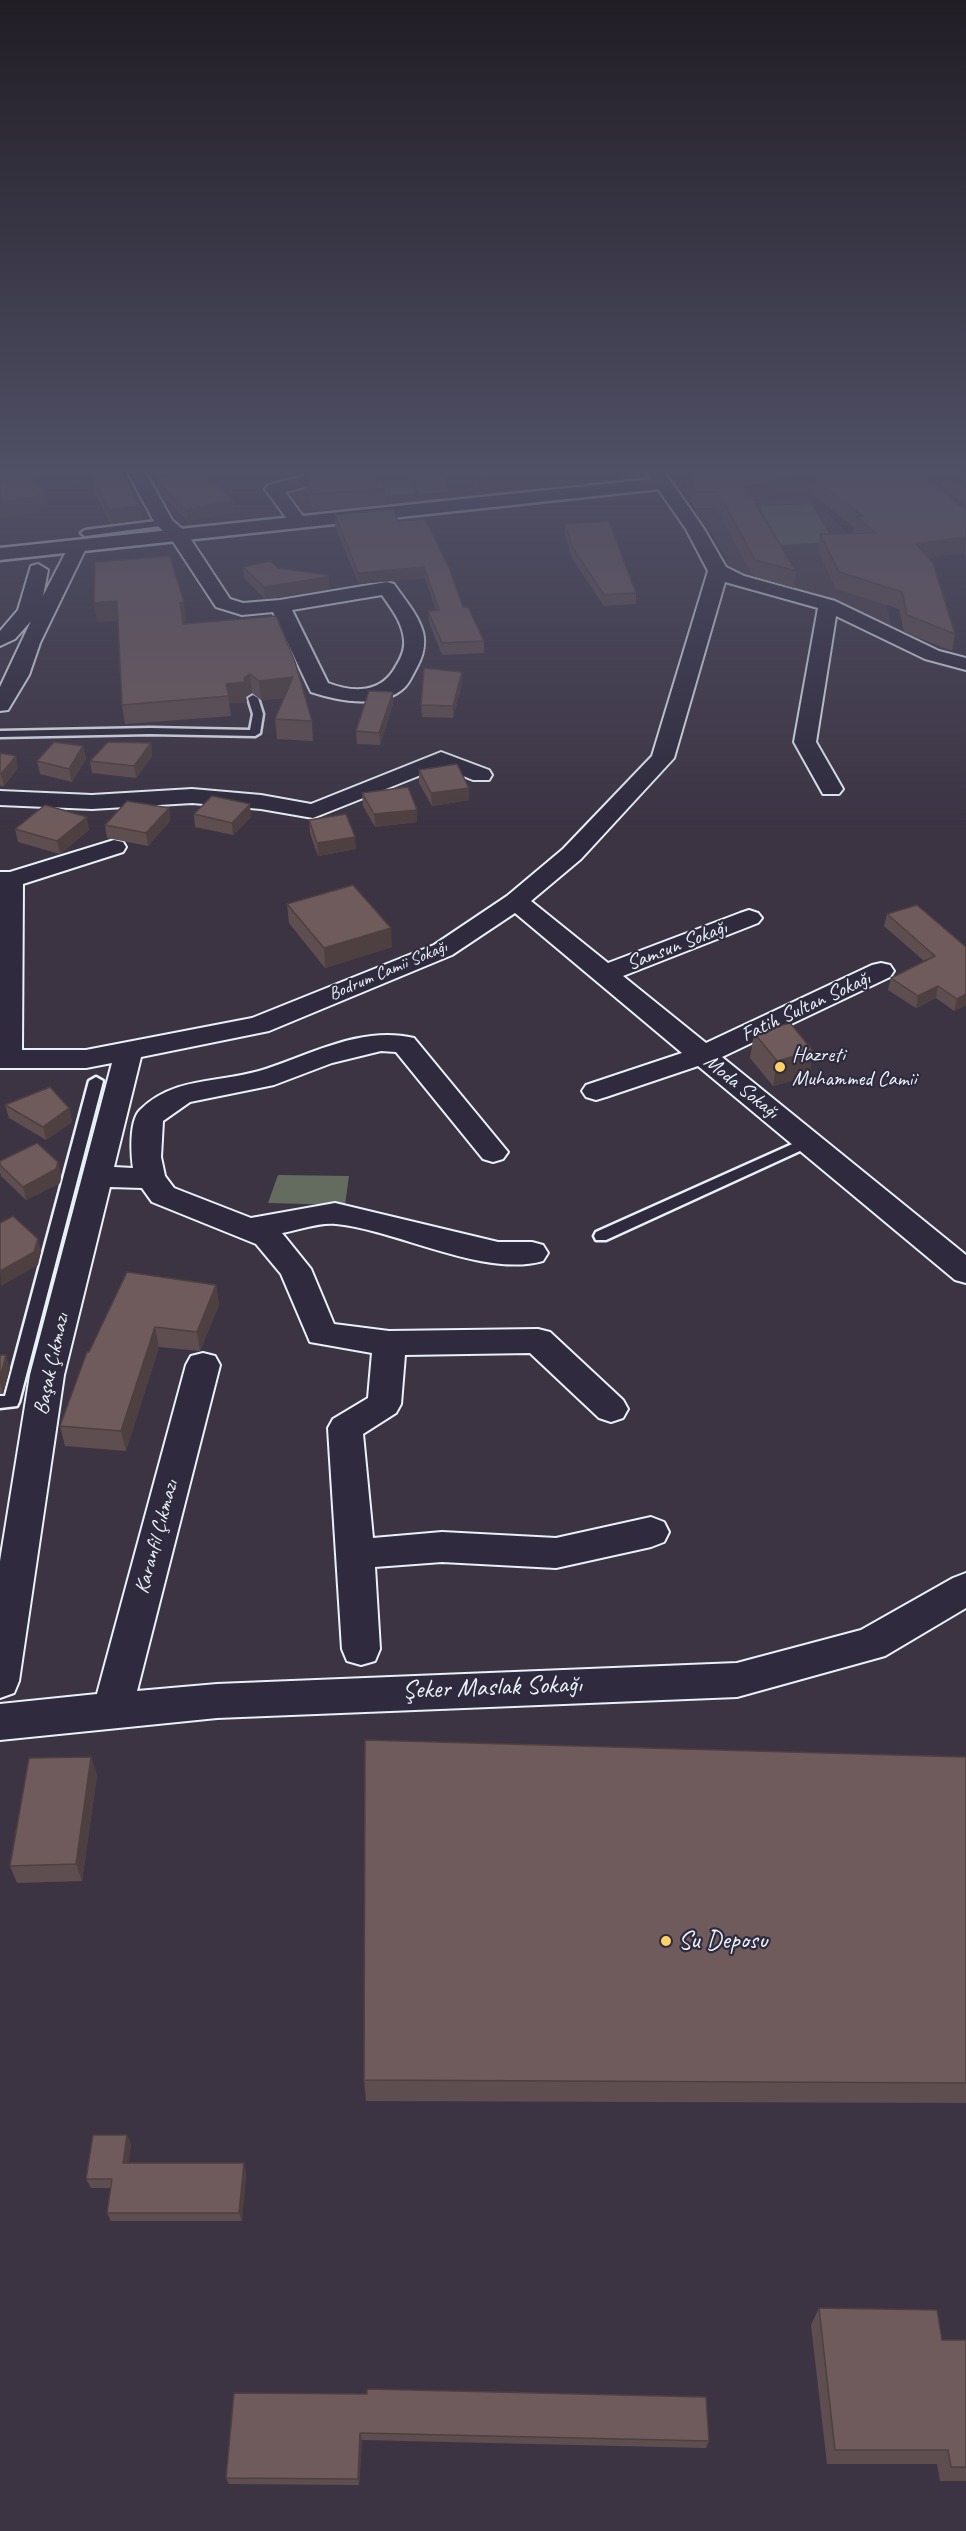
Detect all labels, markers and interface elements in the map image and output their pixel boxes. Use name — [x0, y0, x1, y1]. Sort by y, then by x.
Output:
street label: Samsun Sokağı — [623, 915, 731, 977]
street label: Bodrum Camii Sokağı — [326, 936, 450, 1006]
street label: Fatih Sultan Sokağı — [737, 966, 875, 1048]
place label: Hazreti Muhammed Camii — [792, 1042, 916, 1092]
street label: Moda Sokağı — [698, 1049, 784, 1125]
marker: Hazreti Muhammed Camii — [773, 1060, 787, 1074]
street label: Başak Çıkmazı — [29, 1311, 75, 1417]
street label: Karanfil Çıkmazı — [130, 1477, 184, 1597]
street label: Şeker Maslak Sokağı — [402, 1669, 582, 1707]
place label: Su Deposu — [678, 1925, 767, 1957]
marker: Su Deposu — [659, 1934, 673, 1948]

